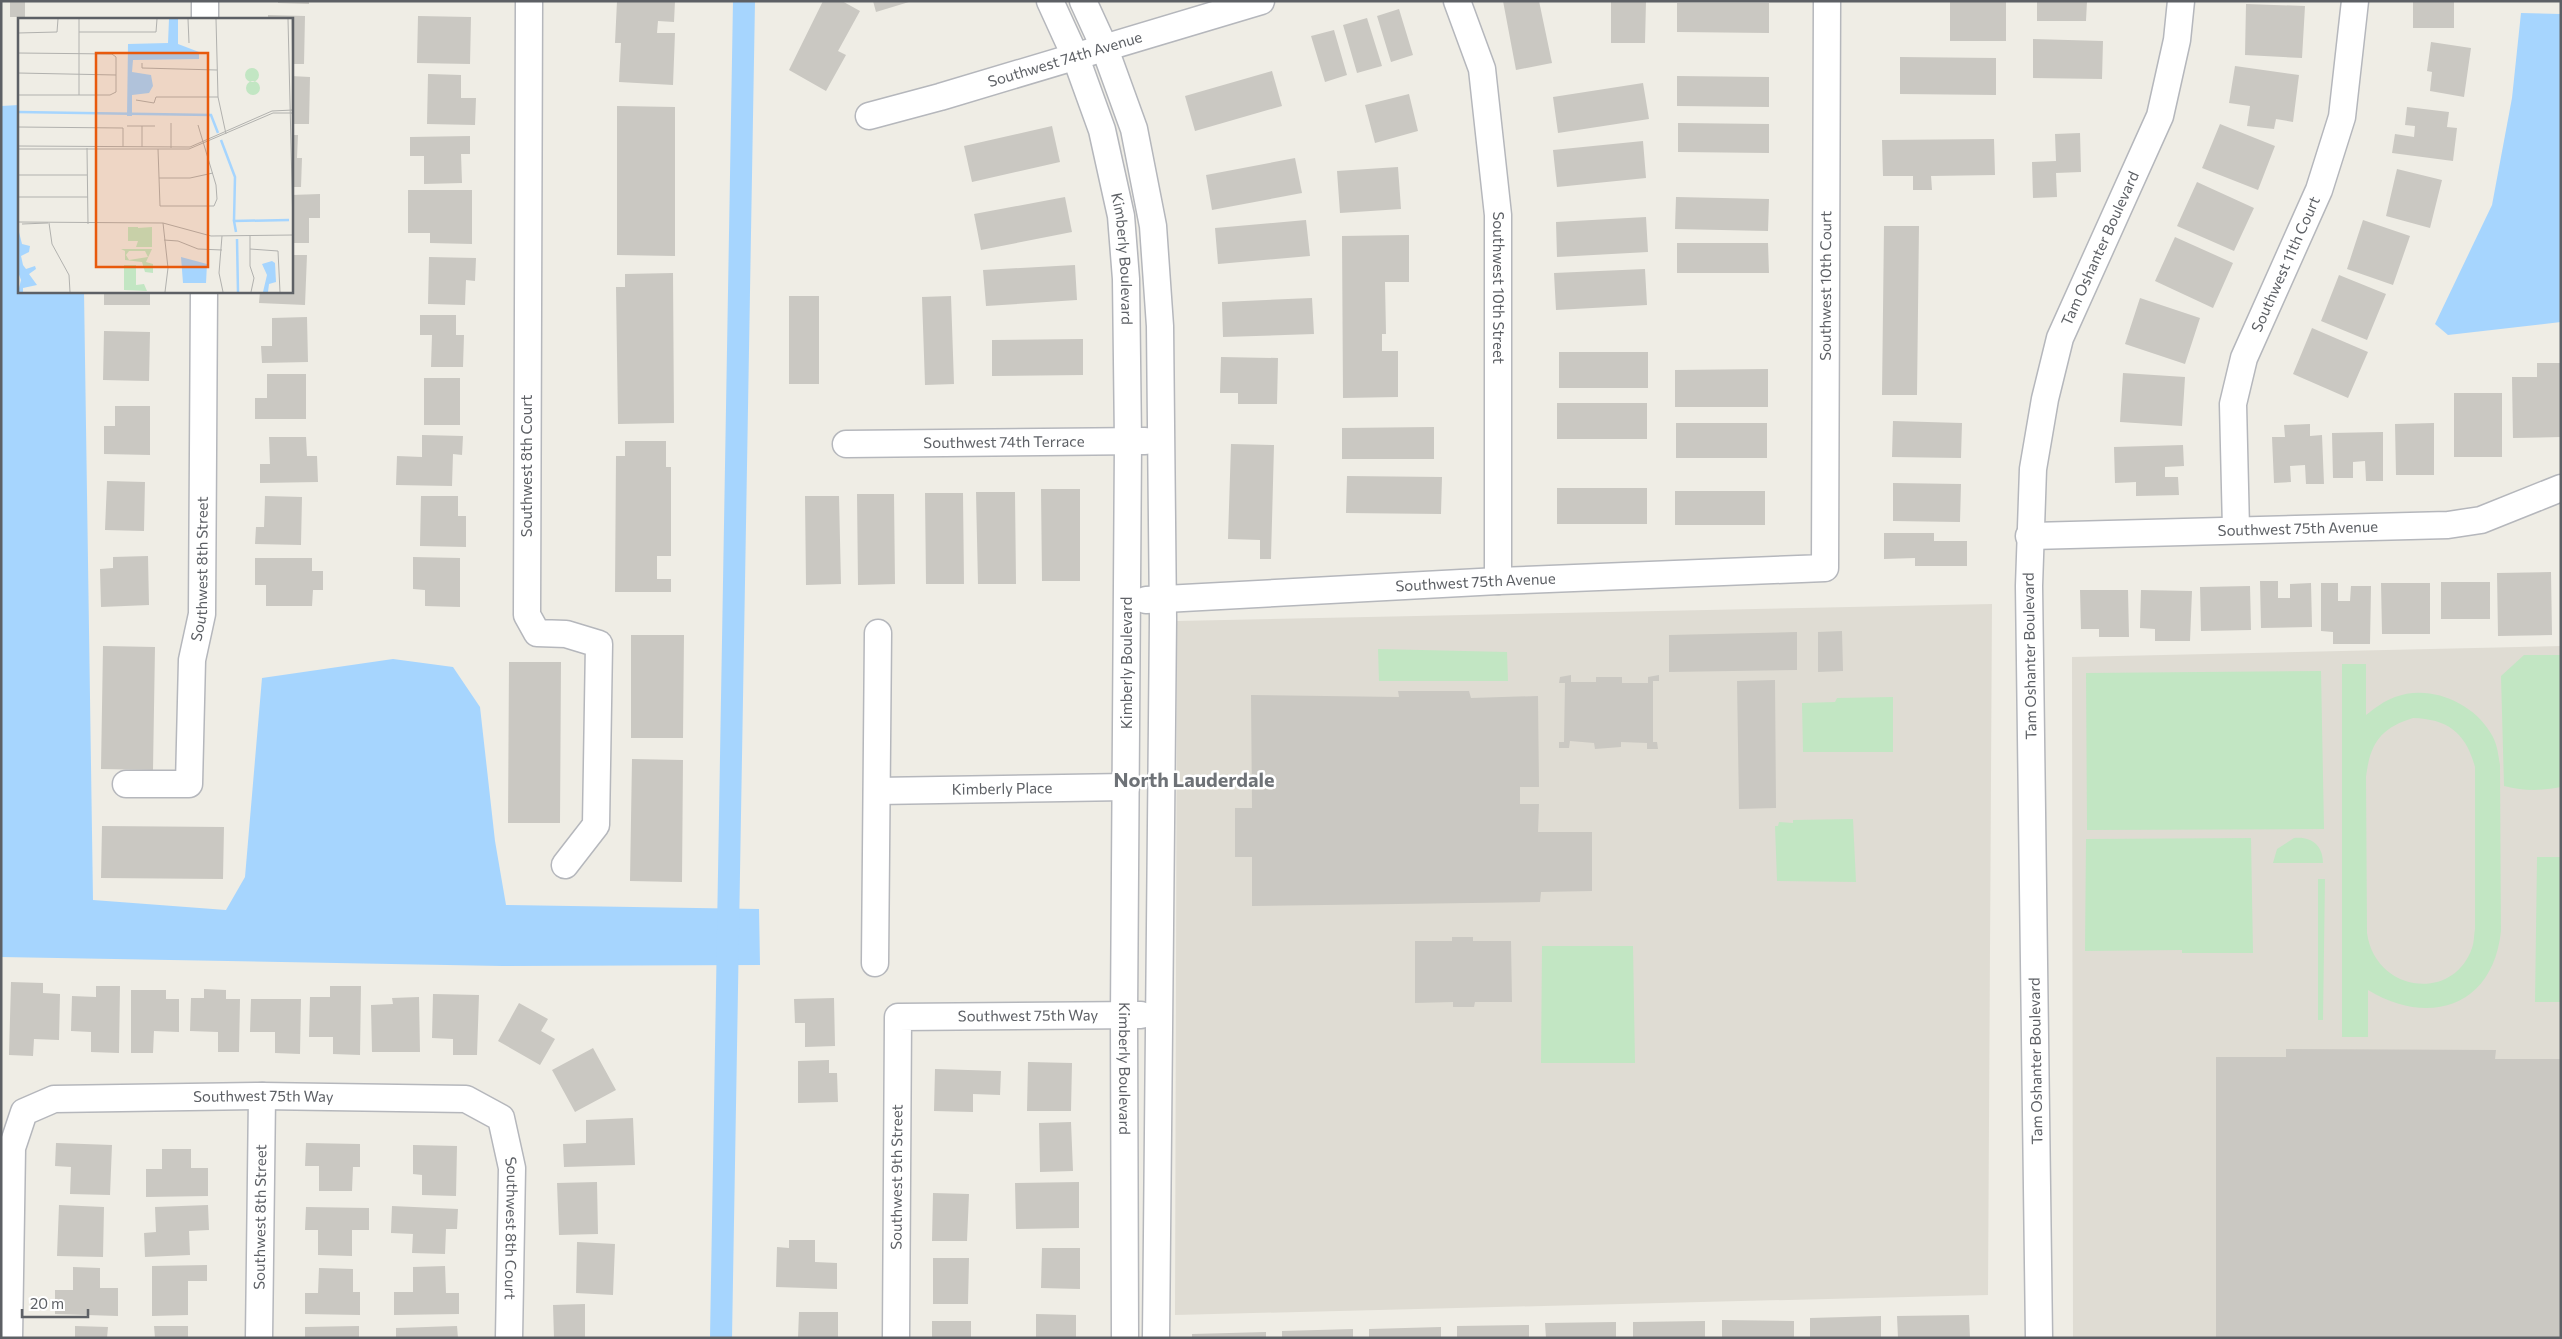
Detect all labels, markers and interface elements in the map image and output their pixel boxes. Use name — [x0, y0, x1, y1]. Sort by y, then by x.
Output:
inset map — [18, 18, 292, 292]
street label: Southwest 74th Avenue — [986, 27, 1144, 90]
street label: Tam Oshanter Boulevard — [2057, 168, 2142, 328]
street label: Kimberly Boulevard — [1108, 191, 1137, 325]
street label: Southwest 11th Court — [2247, 193, 2323, 334]
street label: Southwest 10th Street — [1490, 211, 1508, 364]
street label: Southwest 10th Court — [1816, 211, 1834, 361]
street label: Southwest 8th Court — [517, 395, 535, 537]
street label: Southwest 74th Terrace — [923, 432, 1085, 451]
street label: Southwest 8th Street — [186, 496, 211, 643]
street label: Southwest 75th Avenue — [2217, 517, 2378, 539]
street label: Southwest 75th Avenue — [1395, 569, 1556, 595]
street label: Tam Oshanter Boulevard — [2019, 572, 2039, 740]
street label: Kimberly Boulevard — [1117, 597, 1135, 729]
district label: North Lauderdale — [1113, 767, 1275, 791]
street label: Kimberly Place — [951, 778, 1053, 798]
street label: Tam Oshanter Boulevard — [2025, 977, 2045, 1145]
street label: Kimberly Boulevard — [1116, 1002, 1134, 1135]
street label: Southwest 75th Way — [958, 1005, 1098, 1025]
street label: Southwest 75th Way — [193, 1086, 334, 1105]
street label: Southwest 9th Street — [887, 1104, 905, 1250]
street label: Southwest 8th Street — [250, 1144, 269, 1290]
street label: Southwest 8th Court — [502, 1155, 522, 1300]
scale bar — [22, 1286, 89, 1318]
text: 20 m — [30, 1294, 64, 1312]

